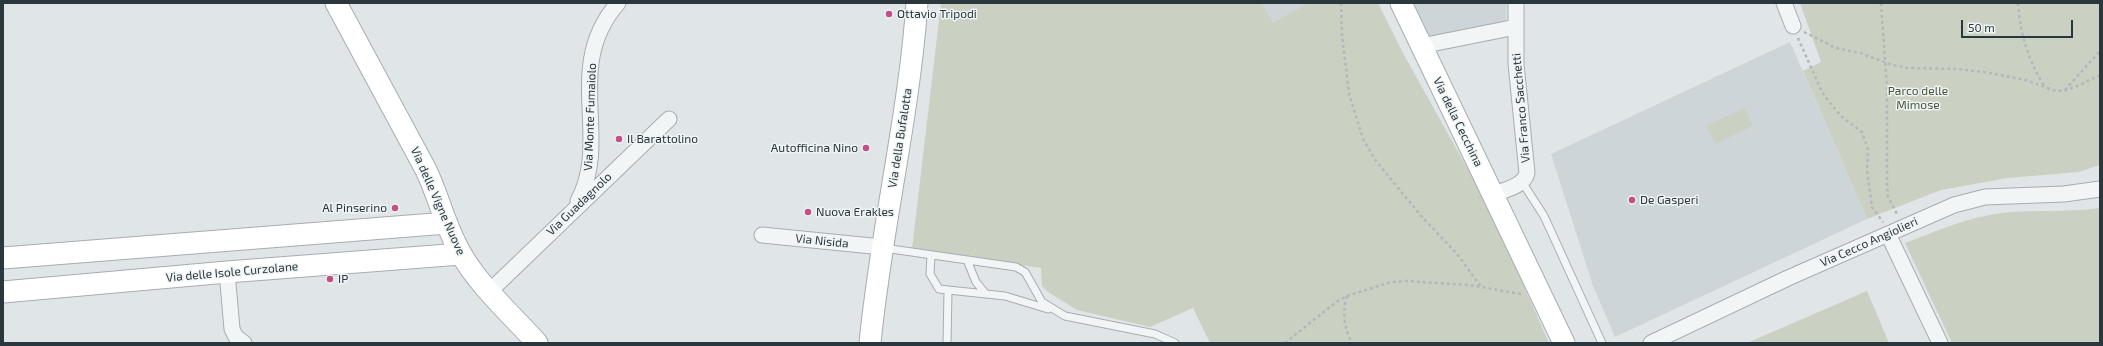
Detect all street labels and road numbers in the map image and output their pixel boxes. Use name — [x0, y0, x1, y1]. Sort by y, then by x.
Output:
street label: Via Franco Sacchetti — [1509, 53, 1533, 163]
street label: Via Monte Fumaiolo — [581, 63, 599, 171]
street label: Via della Cecchina — [1430, 75, 1486, 169]
street label: Via della Bufalotta — [885, 87, 915, 189]
street label: Via delle Vigne Nuove — [408, 145, 468, 257]
street label: Via Guadagnolo — [543, 169, 615, 239]
street label: Via Cecco Angiolieri — [1818, 214, 1920, 270]
street label: Via Nisida — [795, 231, 849, 251]
street label: Via delle Isole Curzolane — [165, 259, 299, 285]

